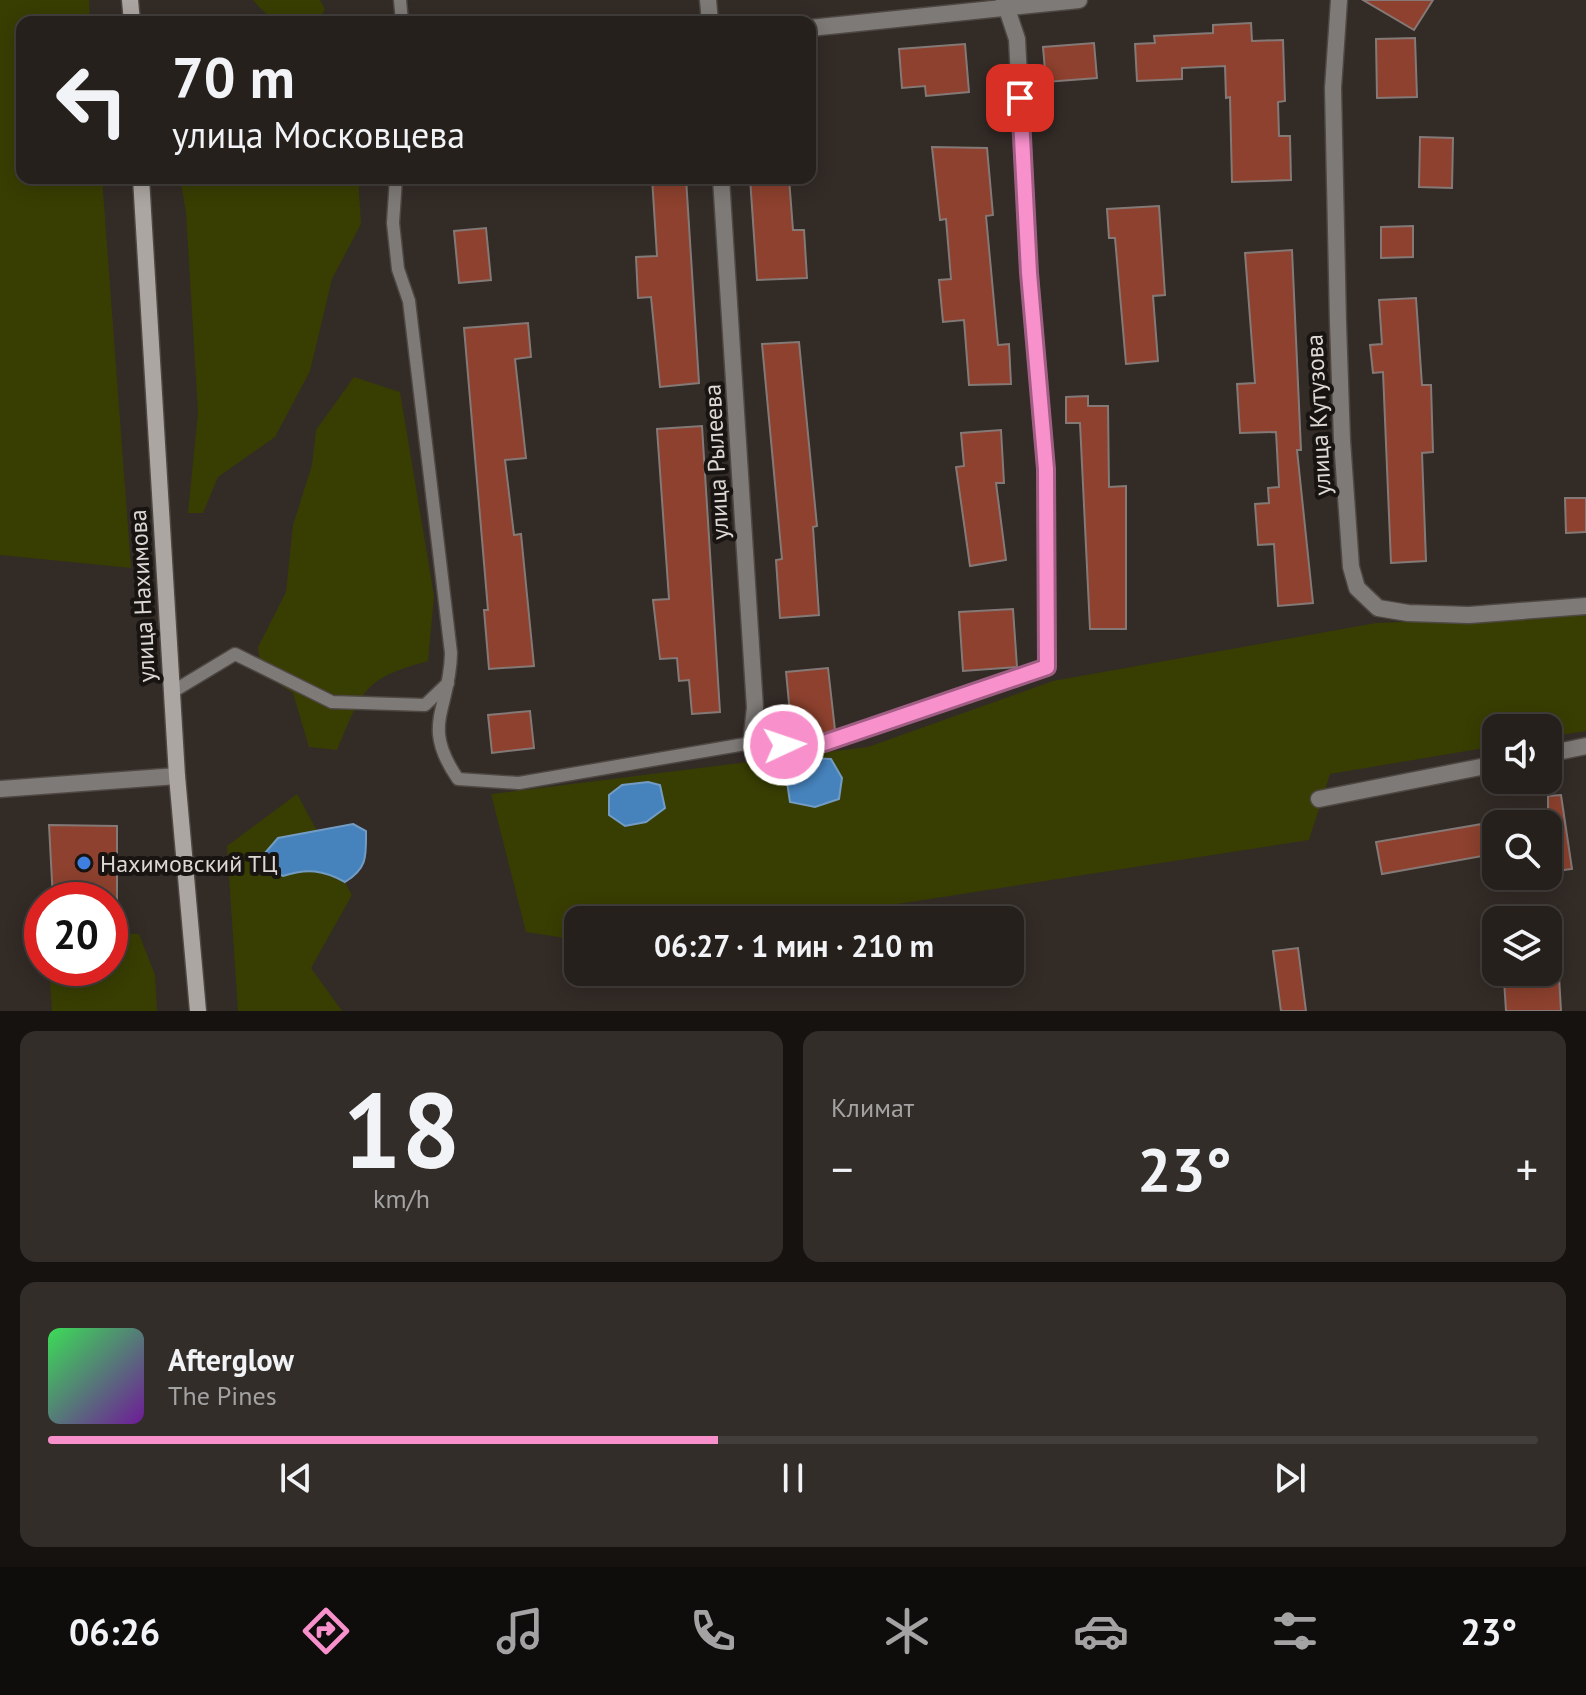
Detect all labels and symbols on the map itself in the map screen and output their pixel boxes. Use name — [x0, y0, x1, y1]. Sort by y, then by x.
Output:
pin — [986, 64, 1054, 132]
street label: улица Кутузова — [1298, 334, 1338, 496]
street label: улица Рылеева — [696, 383, 736, 541]
street label: улица Нахимова — [122, 509, 162, 683]
position arrow — [742, 703, 826, 787]
place label: Нахимовский ТЦ — [100, 848, 278, 879]
marker: Нахимовский ТЦ — [75, 854, 93, 872]
speed limit sign: 20 — [24, 882, 128, 986]

